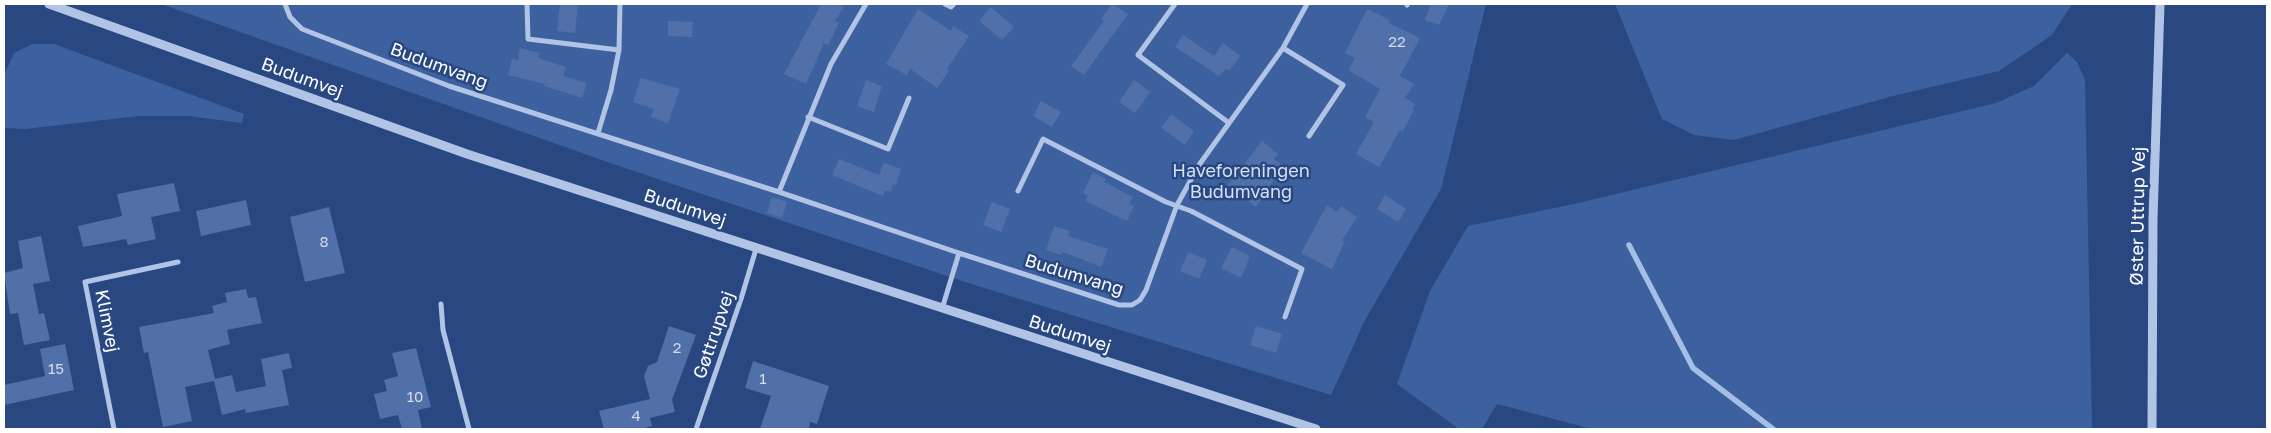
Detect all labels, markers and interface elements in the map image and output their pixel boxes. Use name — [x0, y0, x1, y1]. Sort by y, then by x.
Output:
house number: 22 — [1388, 33, 1406, 51]
street label: Budumvang — [387, 38, 491, 94]
street label: Budumvej — [258, 53, 346, 103]
street label: Øster Uttrup Vej — [2126, 146, 2150, 286]
park label: Haveforeningen Budumvang — [1172, 160, 1310, 202]
street label: Budumvej — [641, 185, 729, 231]
house number: 8 — [319, 233, 329, 251]
street label: Budumvang — [1022, 250, 1126, 300]
street label: Klimvej — [90, 288, 124, 354]
street label: Gøttrupvej — [689, 288, 739, 382]
street label: Budumvej — [1026, 311, 1114, 357]
house number: 2 — [673, 339, 681, 357]
house number: 15 — [48, 360, 64, 378]
house number: 1 — [759, 370, 767, 388]
house number: 10 — [407, 388, 423, 406]
house number: 4 — [631, 407, 641, 425]

